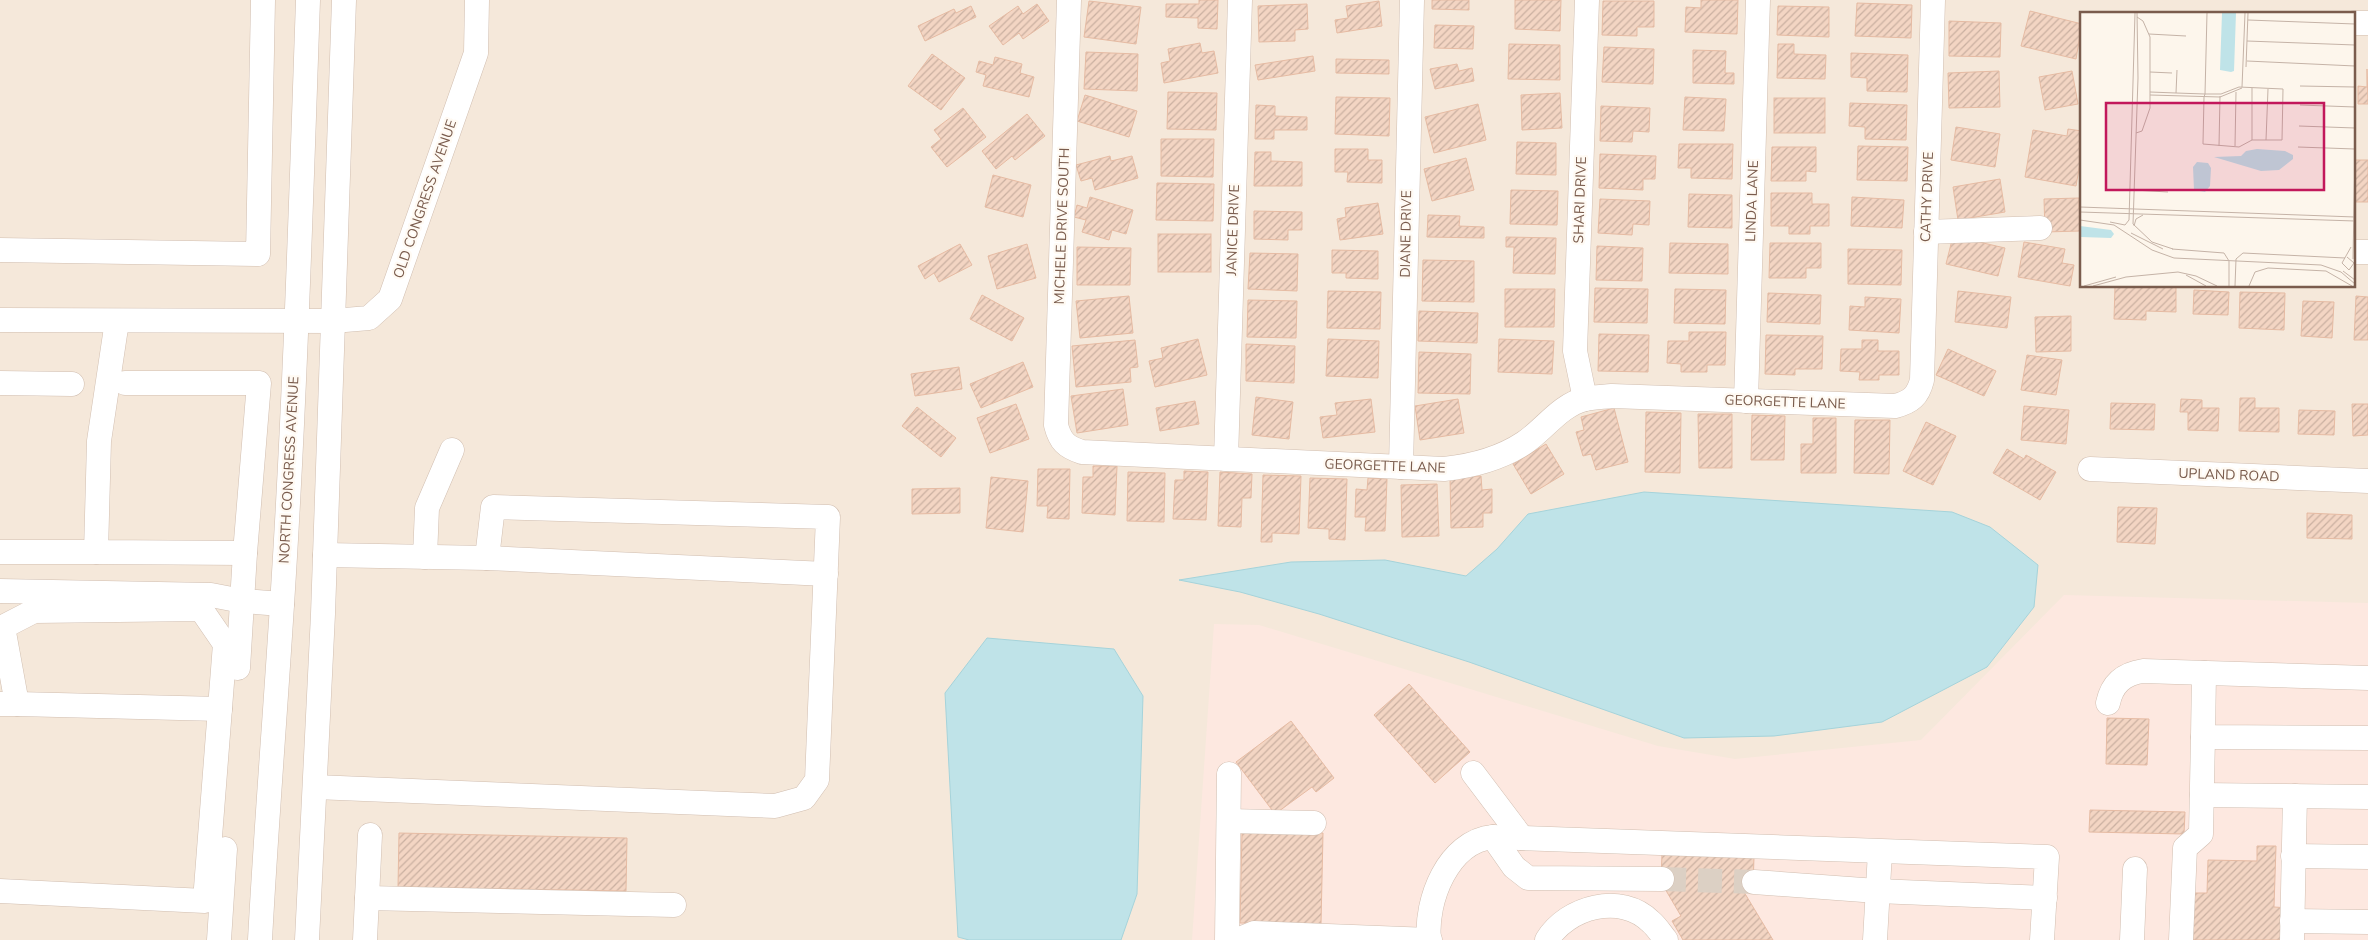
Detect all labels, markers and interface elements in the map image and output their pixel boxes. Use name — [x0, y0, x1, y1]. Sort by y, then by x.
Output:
inset map — [2080, 12, 2356, 288]
street label: OLD CONGRESS AVENUE — [389, 117, 461, 281]
street label: MICHELE DRIVE SOUTH — [1050, 147, 1074, 305]
street label: CATHY DRIVE — [1916, 151, 1938, 243]
street label: SHARI DRIVE — [1569, 156, 1591, 244]
street label: LINDA LANE — [1741, 160, 1763, 242]
street label: JANICE DRIVE — [1222, 184, 1244, 277]
street label: DIANE DRIVE — [1396, 190, 1416, 278]
street label: NORTH CONGRESS AVENUE — [275, 376, 303, 564]
street label: GEORGETTE LANE — [1724, 390, 1846, 414]
street label: GEORGETTE LANE — [1324, 454, 1446, 478]
street label: UPLAND ROAD — [2178, 464, 2280, 486]

